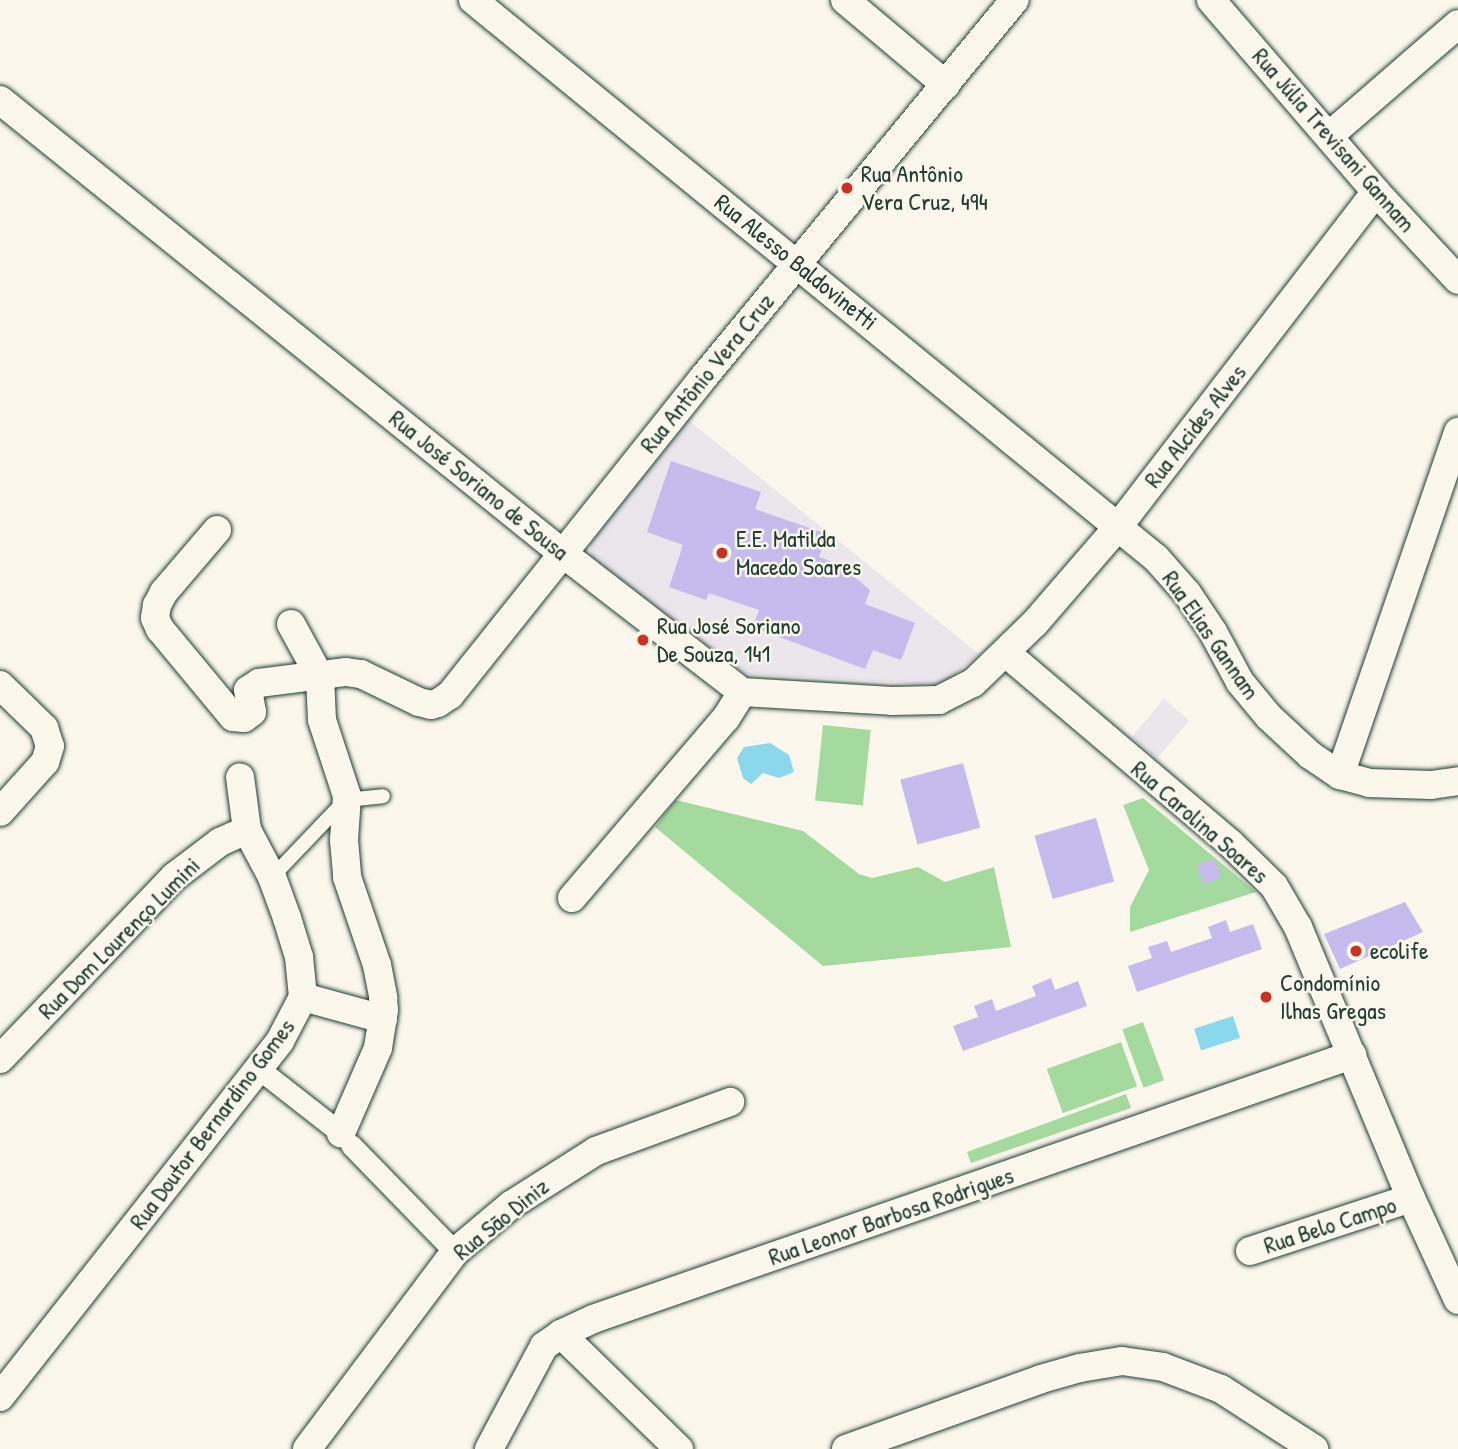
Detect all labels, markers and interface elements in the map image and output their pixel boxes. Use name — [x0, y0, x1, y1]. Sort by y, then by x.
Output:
street label: Rua Júlia Trevisani Gannam — [1246, 42, 1422, 238]
place label: Rua Antônio Vera Cruz, 494 — [861, 160, 988, 216]
marker: Rua Antônio Vera Cruz, 494 — [839, 180, 855, 196]
street label: Rua Alesso Baldovinetti — [709, 188, 883, 336]
street label: Rua Antônio Vera Cruz — [634, 287, 780, 459]
street label: Rua Alcides Alves — [1138, 359, 1252, 493]
street label: Rua José Soriano de Sousa — [384, 404, 574, 566]
place label: E.E. Matilda Macedo Soares — [736, 525, 861, 581]
marker: E.E. Matilda Macedo Soares — [714, 545, 730, 561]
street label: Rua Elias Gannam — [1156, 565, 1266, 705]
place label: Rua José Soriano De Souza, 141 — [657, 612, 801, 668]
marker: Rua José Soriano De Souza, 141 — [635, 632, 651, 648]
street label: Rua Carolina Soares — [1125, 755, 1275, 889]
street label: Rua Dom Lourenço Lumini — [32, 851, 206, 1025]
place label: ecolife — [1370, 937, 1428, 965]
marker: ecolife — [1348, 943, 1364, 959]
place label: Condomínio Ilhas Gregas — [1280, 969, 1386, 1025]
marker: Condomínio Ilhas Gregas — [1258, 989, 1274, 1005]
street label: Rua Doutor Bernardino Gomes — [123, 1013, 301, 1235]
street label: Rua Leonor Barbosa Rodrigues — [765, 1161, 1017, 1271]
street label: Rua São Diniz — [448, 1172, 554, 1266]
street label: Rua Belo Campo — [1260, 1190, 1400, 1260]

